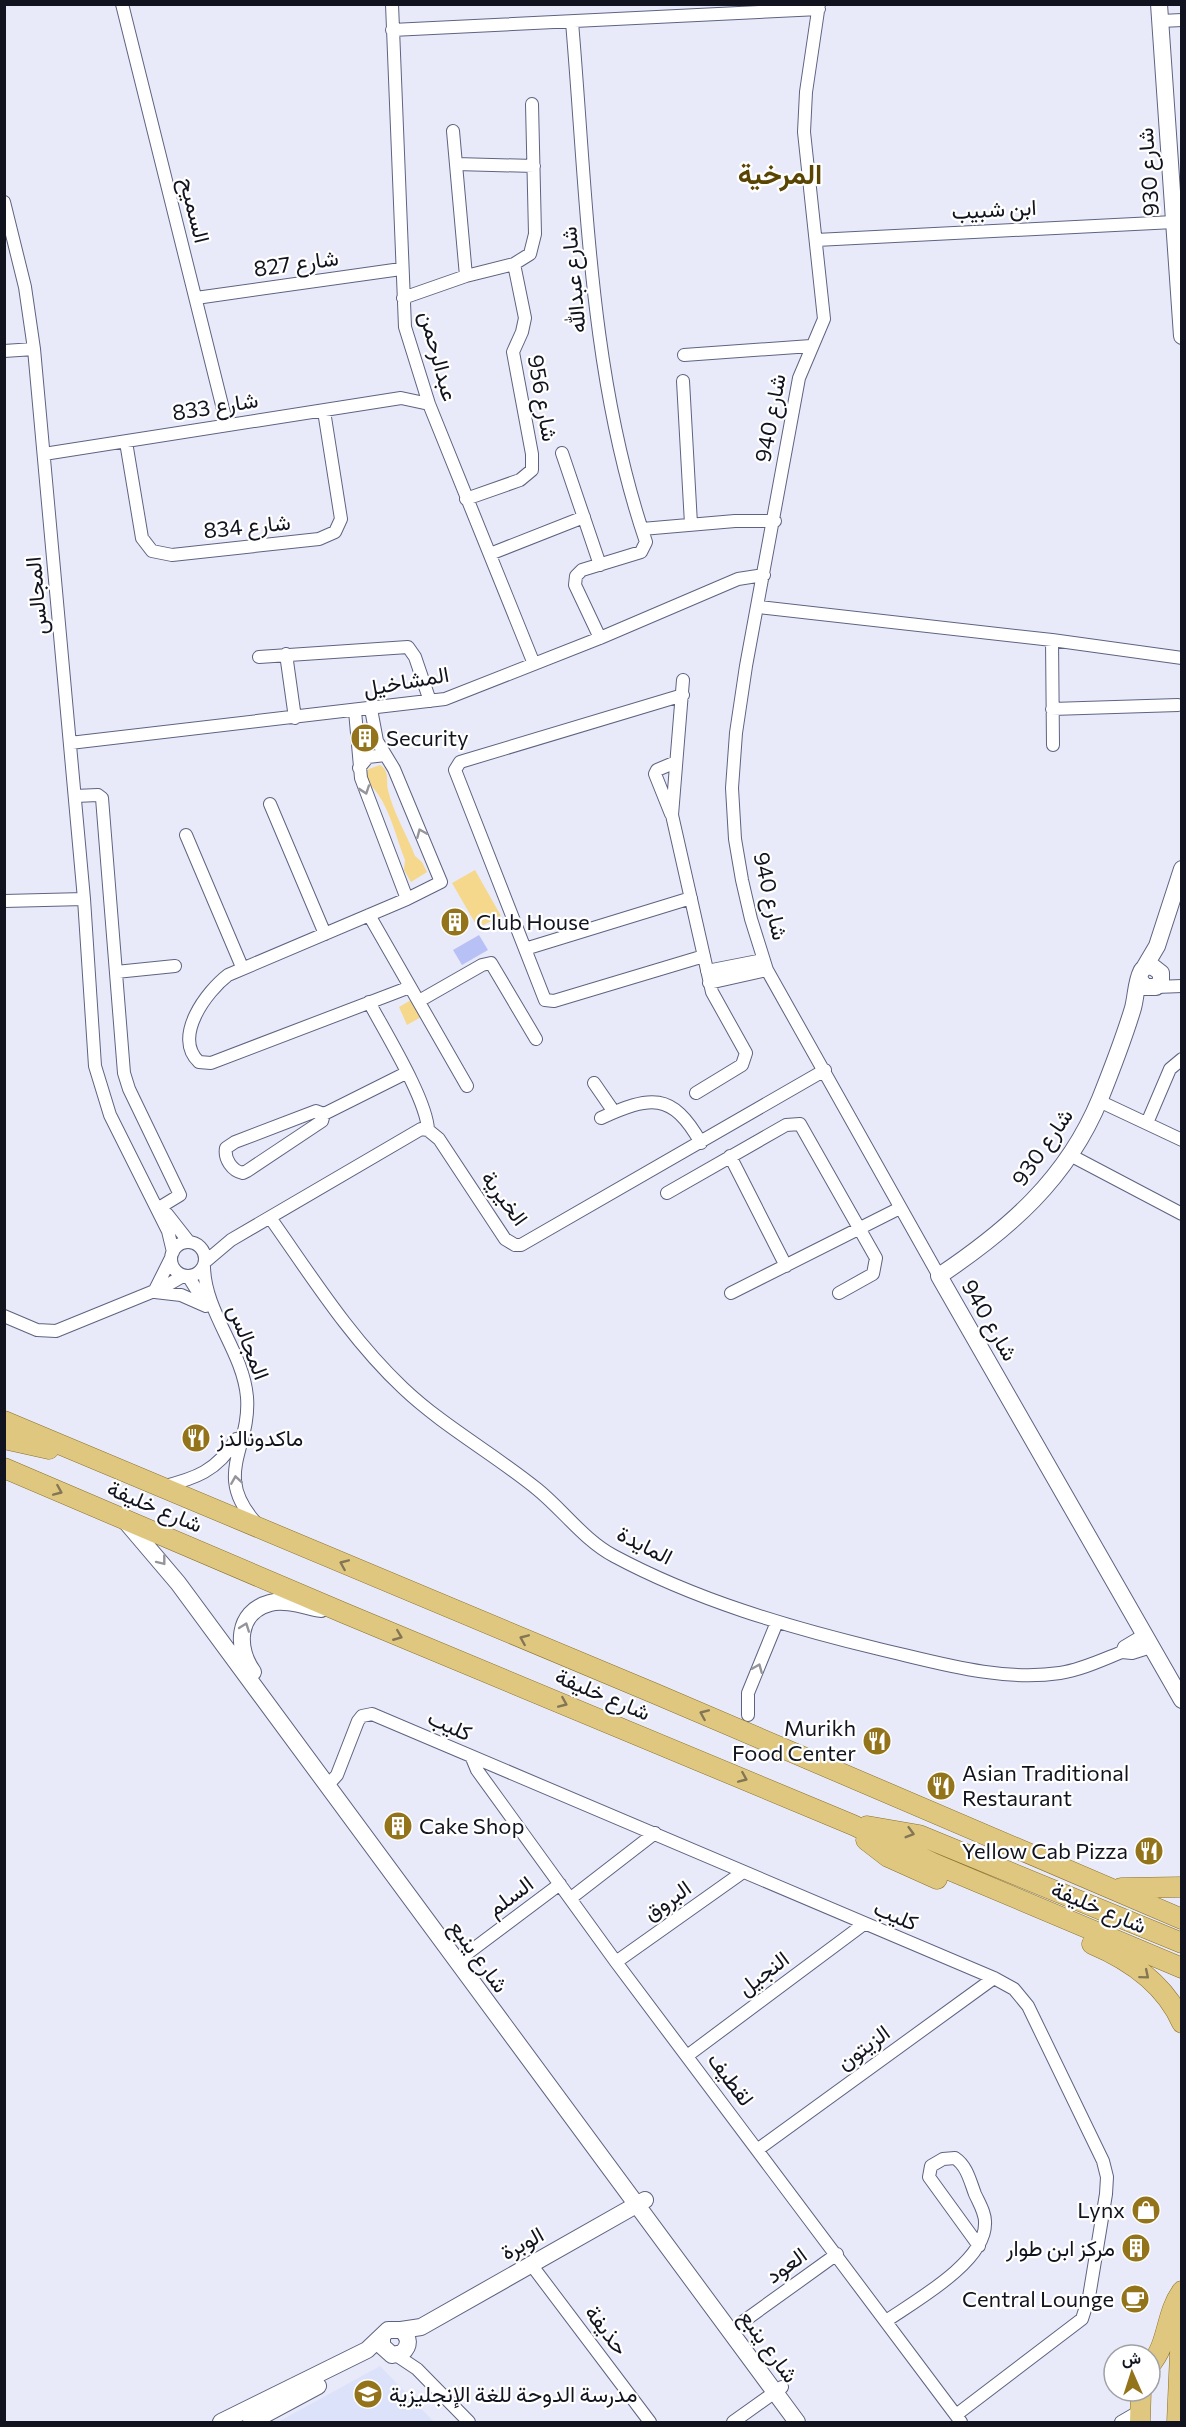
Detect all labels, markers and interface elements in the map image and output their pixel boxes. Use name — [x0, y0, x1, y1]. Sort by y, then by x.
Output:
street label: شارع 930 — [1131, 127, 1166, 217]
district label: المرخية — [738, 156, 822, 192]
street label: السميح — [172, 174, 217, 246]
street label: ابن شبيب — [951, 193, 1037, 225]
street label: شارع عبدالله — [554, 225, 593, 334]
street label: شارع 827 — [252, 243, 340, 284]
street label: عبدالرحمن — [414, 308, 464, 404]
street label: شارع 956 — [521, 352, 564, 444]
street label: شارع 940 — [748, 372, 793, 465]
street label: شارع 833 — [170, 385, 260, 428]
street label: شارع 834 — [202, 508, 292, 545]
street label: المجالس — [19, 556, 53, 636]
street label: المشاخيل — [361, 660, 451, 701]
building icon: Security — [349, 722, 381, 754]
place label: Security — [386, 724, 469, 751]
one-way arrow — [357, 784, 370, 794]
one-way arrow — [416, 829, 428, 840]
street label: شارع 940 — [746, 849, 795, 943]
building icon: Club House — [439, 906, 471, 938]
place label: Club House — [476, 908, 590, 935]
street label: شارع 930 — [1005, 1103, 1080, 1192]
street label: الخيرية — [475, 1165, 535, 1231]
street label: شارع 940 — [955, 1274, 1024, 1366]
street label: المجالس — [222, 1300, 276, 1384]
restaurant icon: ماكدونالدز — [180, 1422, 212, 1454]
place label: ماكدونالدز — [216, 1424, 303, 1452]
street label: شارع خليفة — [103, 1473, 207, 1539]
one-way arrow — [230, 1476, 242, 1485]
one-way arrow — [52, 1484, 63, 1496]
street label: المايدة — [613, 1519, 677, 1570]
one-way arrow — [154, 1554, 165, 1565]
one-way arrow — [340, 1559, 351, 1571]
one-way arrow — [237, 1622, 250, 1632]
one-way arrow — [391, 1629, 402, 1641]
one-way arrow — [520, 1634, 531, 1646]
street label: شارع خليفة — [551, 1661, 655, 1727]
one-way arrow — [751, 1663, 763, 1674]
one-way arrow — [557, 1696, 568, 1708]
street label: كليب — [424, 1703, 477, 1746]
one-way arrow — [700, 1709, 711, 1721]
place label: Murikh Food Center — [732, 1714, 856, 1766]
restaurant icon: Murikh Food Center — [861, 1725, 893, 1757]
place label: Asian Traditional Restaurant — [962, 1759, 1129, 1811]
restaurant icon: Asian Traditional Restaurant — [925, 1770, 957, 1802]
one-way arrow — [736, 1771, 747, 1783]
building icon: Cake Shop — [382, 1810, 414, 1842]
place label: Cake Shop — [419, 1812, 524, 1839]
one-way arrow — [904, 1826, 915, 1838]
restaurant icon: Yellow Cab Pizza — [1133, 1835, 1165, 1867]
place label: Yellow Cab Pizza — [962, 1837, 1128, 1864]
street label: السلم — [481, 1869, 539, 1923]
street label: البروق — [638, 1874, 696, 1926]
street label: شارع خليفة — [1047, 1874, 1151, 1940]
street label: كليب — [870, 1893, 922, 1936]
street label: شارع ينبع — [442, 1914, 515, 1999]
street label: النجيل — [732, 1945, 794, 2001]
one-way arrow — [1138, 1967, 1149, 1978]
street label: الزيتون — [831, 2018, 895, 2076]
street label: لقطيف — [702, 2046, 760, 2111]
shop icon: Lynx — [1130, 2194, 1162, 2226]
place label: Lynx — [1077, 2196, 1125, 2223]
street label: الوبرة — [496, 2220, 548, 2266]
building icon: مركز ابن طوار — [1120, 2232, 1152, 2264]
place label: مركز ابن طوار — [1005, 2234, 1115, 2262]
street label: العود — [760, 2241, 812, 2289]
cafe icon: Central Lounge — [1119, 2283, 1151, 2315]
place label: Central Lounge — [962, 2285, 1114, 2312]
street label: حذيفة — [580, 2299, 635, 2360]
street label: شارع ينبع — [732, 2304, 805, 2389]
north arrow — [1102, 2343, 1162, 2403]
text: ش — [1121, 2348, 1141, 2369]
school or university icon: مدرسة الدوحة للغة الإنجليزية — [352, 2378, 384, 2410]
place label: مدرسة الدوحة للغة الإنجليزية — [389, 2380, 637, 2409]

